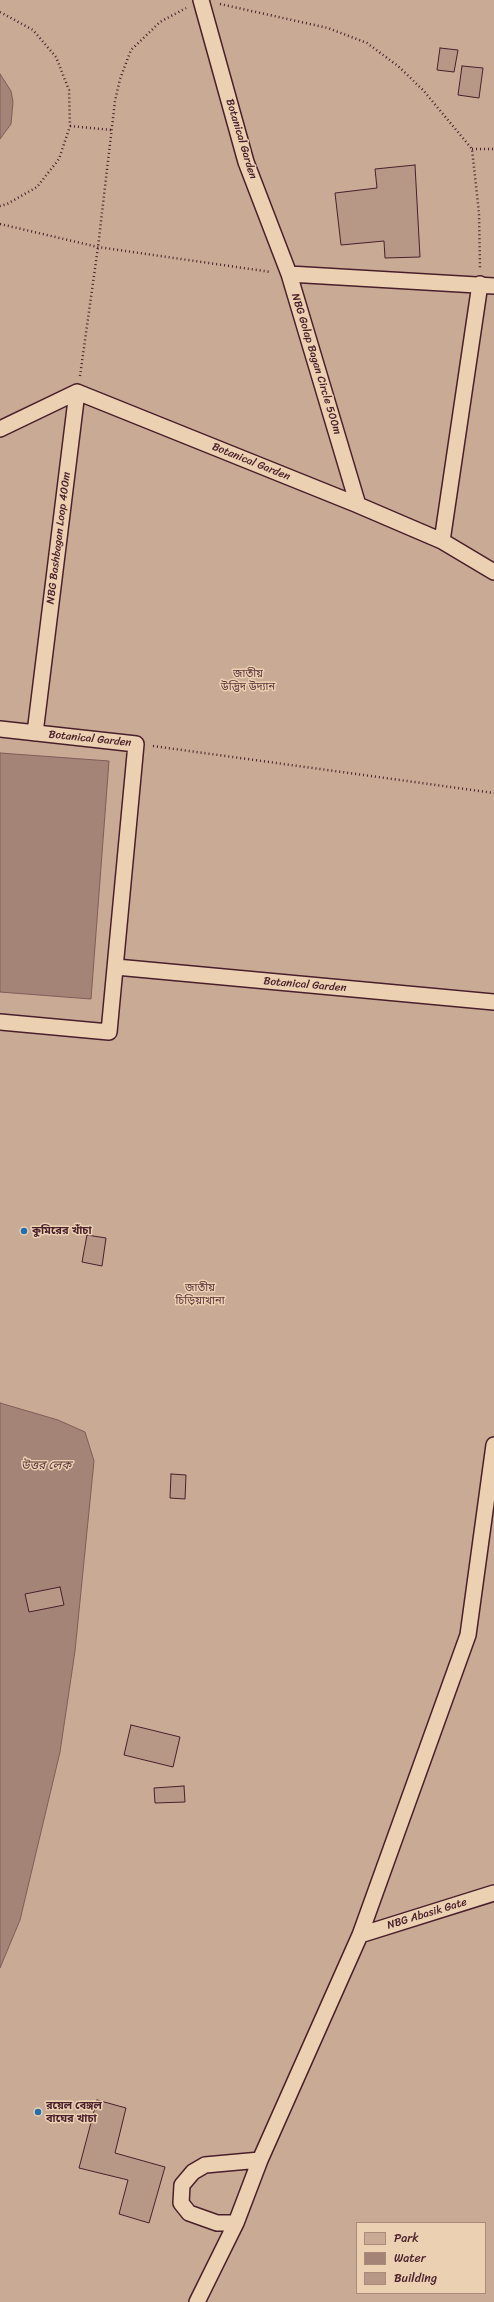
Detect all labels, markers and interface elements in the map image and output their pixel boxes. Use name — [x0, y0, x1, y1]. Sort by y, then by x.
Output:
street label: Botanical Garden — [223, 97, 259, 181]
street label: NBG Golap Bagan Circle 500m — [288, 292, 344, 436]
street label: Botanical Garden — [210, 440, 292, 484]
street label: NBG Bashbagan Loop 400m — [44, 471, 74, 605]
park label: জাতীয় উদ্ভিদ উদ্যান — [221, 667, 275, 693]
street label: Botanical Garden — [48, 728, 132, 750]
street label: Botanical Garden — [263, 975, 347, 995]
place label: কুমিরের খাঁচা — [32, 1224, 92, 1238]
marker: কুমিরের খাঁচা — [19, 1226, 29, 1236]
park label: জাতীয় চিড়িয়াখানা — [175, 1281, 225, 1307]
water label: উত্তর লেক — [21, 1459, 71, 1473]
street label: NBG Abasik Gate — [385, 1896, 469, 1932]
place label: রয়েল বেঙ্গল বাঘের খাচা — [46, 2099, 102, 2125]
marker: রয়েল বেঙ্গল বাঘের খাচা — [33, 2107, 43, 2117]
legend — [356, 2222, 486, 2294]
text: Park — [394, 2227, 419, 2249]
text: Water — [394, 2247, 426, 2269]
text: Building — [394, 2267, 437, 2289]

